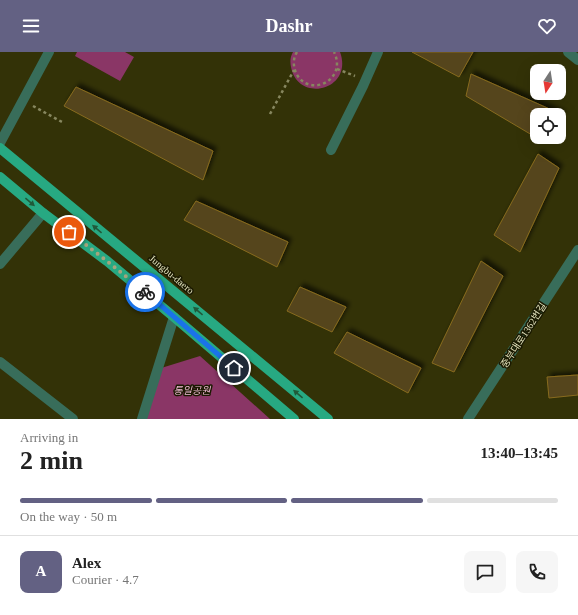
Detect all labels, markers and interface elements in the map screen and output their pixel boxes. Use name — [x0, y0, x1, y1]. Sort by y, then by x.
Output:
icon: menu — [20, 15, 42, 37]
icon: heart — [536, 15, 558, 37]
text: Dashr — [265, 16, 313, 36]
north arrow — [530, 64, 566, 100]
map controls — [530, 64, 566, 144]
button: locate — [530, 108, 566, 144]
one-way arrow — [24, 197, 35, 206]
pin — [52, 215, 86, 249]
icon: bag — [58, 221, 80, 243]
one-way arrow — [92, 224, 103, 233]
street label: Jungbu-daero — [147, 253, 196, 296]
courier — [125, 272, 165, 312]
icon: bike — [134, 281, 156, 303]
street label: 중부대로1362번길 — [498, 301, 549, 370]
one-way arrow — [192, 307, 203, 316]
pin — [217, 351, 251, 385]
icon: home — [223, 357, 245, 379]
park label: 통일공원 — [174, 385, 211, 396]
one-way arrow — [293, 390, 303, 399]
text: Arriving in — [20, 430, 78, 445]
text: 13:40–13:45 — [481, 445, 558, 461]
text: 2 min — [20, 446, 83, 475]
text: On the way · 50 m — [20, 509, 117, 524]
button: chat — [464, 551, 506, 593]
button: phone — [516, 551, 558, 593]
text: Alex — [72, 555, 101, 571]
text: A — [36, 563, 46, 579]
text: Courier · 4.7 — [72, 572, 139, 587]

